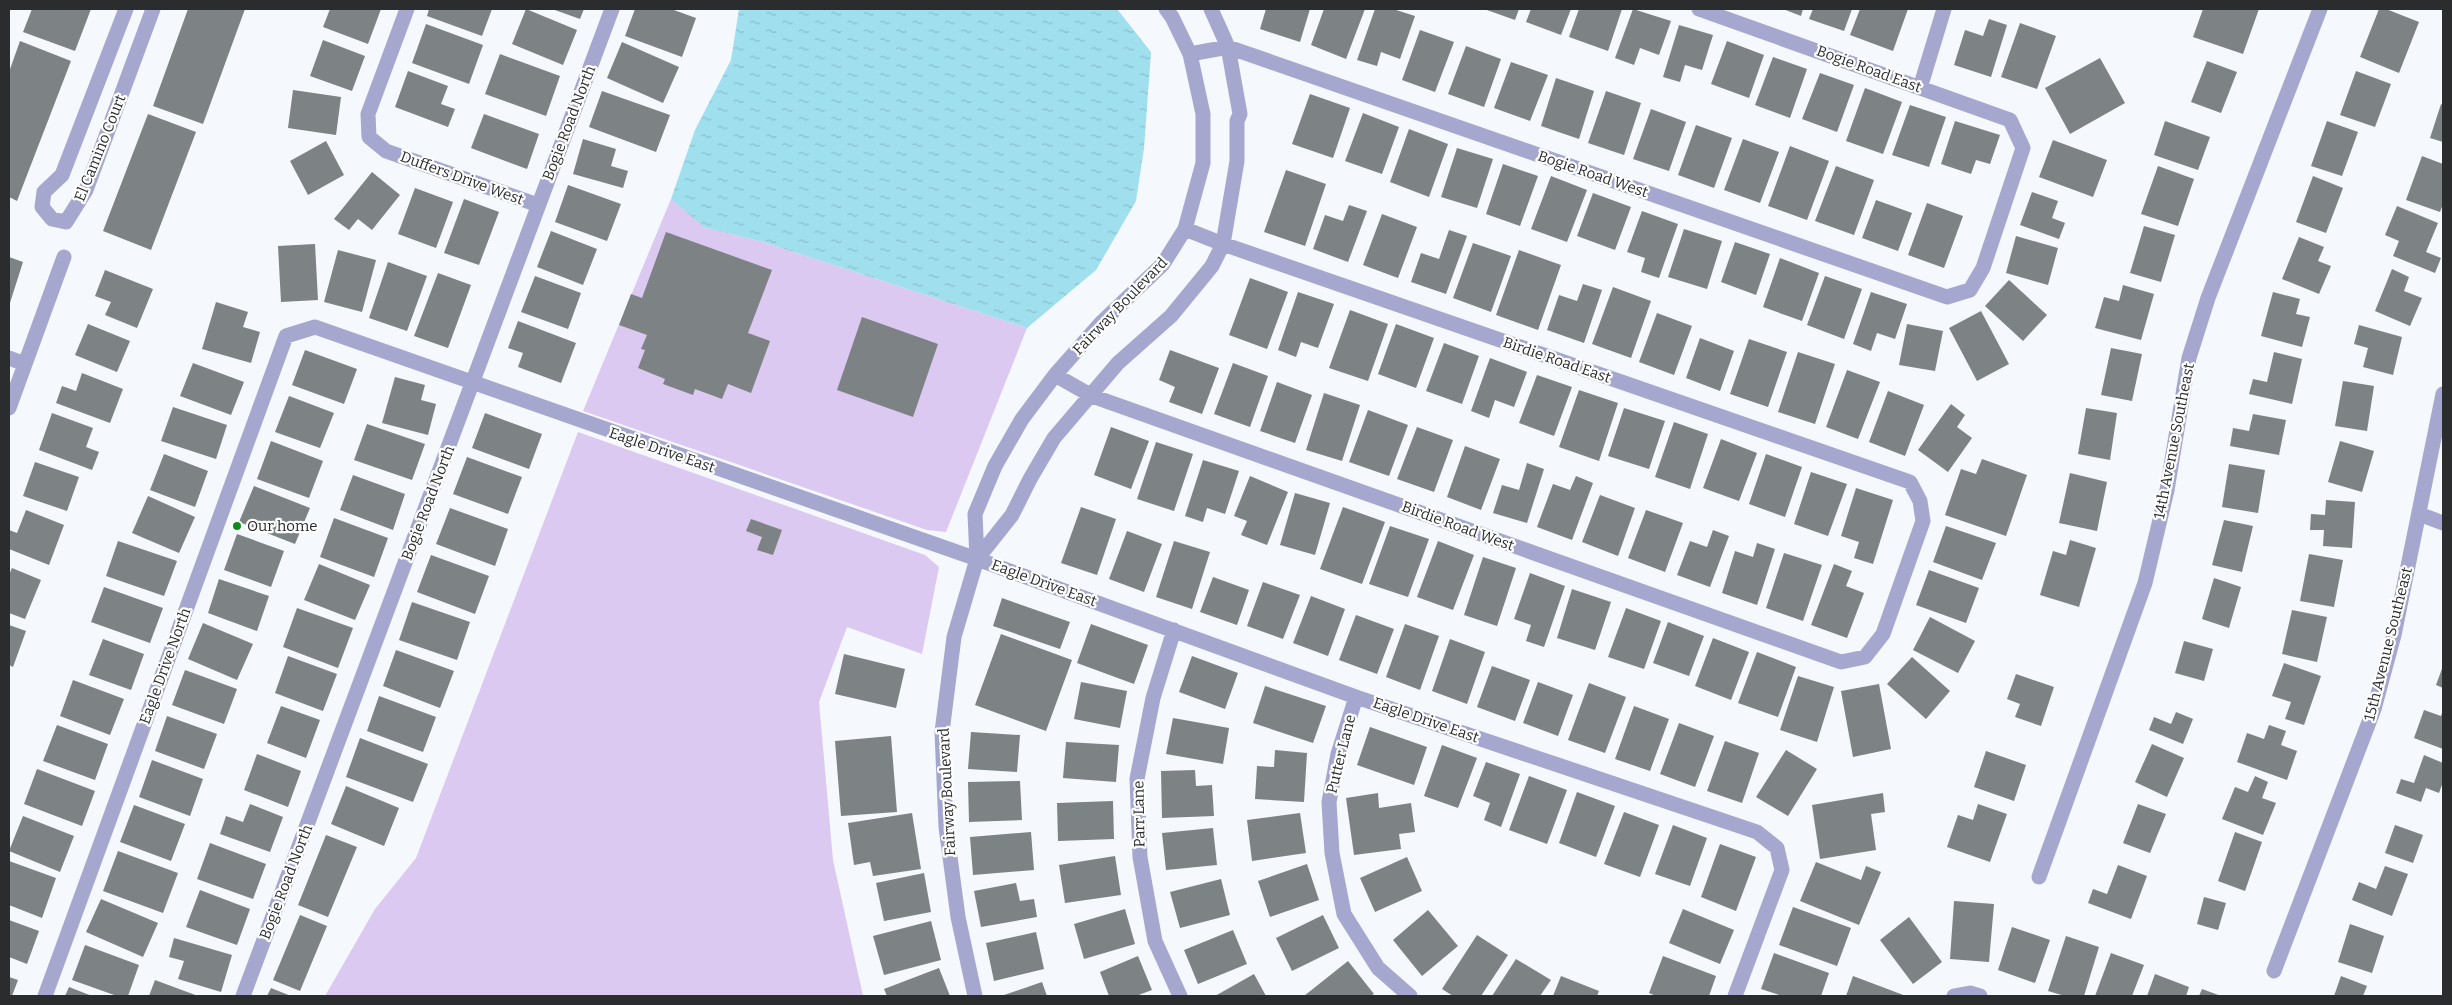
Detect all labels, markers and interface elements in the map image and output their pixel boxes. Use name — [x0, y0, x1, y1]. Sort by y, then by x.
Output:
street label: Bogie Road East — [1814, 42, 1924, 96]
street label: Bogie Road North — [539, 62, 599, 183]
street label: El Camino Court — [70, 92, 130, 204]
street label: Duffers Drive West — [398, 147, 527, 209]
street label: Bogie Road West — [1536, 147, 1651, 201]
street label: Fairway Boulevard — [1069, 253, 1171, 358]
street label: Birdie Road East — [1501, 333, 1614, 387]
street label: 14th Avenue Southeast — [2150, 361, 2198, 521]
street label: Eagle Drive East — [607, 423, 718, 477]
street label: Bogie Road North — [398, 442, 458, 563]
street label: Birdie Road West — [1399, 497, 1517, 555]
place label: Our home — [247, 517, 317, 535]
marker: Our home — [231, 520, 243, 532]
street label: Eagle Drive East — [989, 556, 1100, 611]
street label: 15th Avenue Southeast — [2360, 565, 2416, 723]
street label: Eagle Drive North — [136, 605, 195, 727]
street label: Eagle Drive East — [1371, 693, 1482, 747]
street label: Putter Lane — [1323, 713, 1359, 795]
street label: Fairway Boulevard — [935, 727, 959, 857]
street label: Parr Lane — [1129, 780, 1149, 848]
street label: Bogie Road North — [256, 821, 316, 942]

